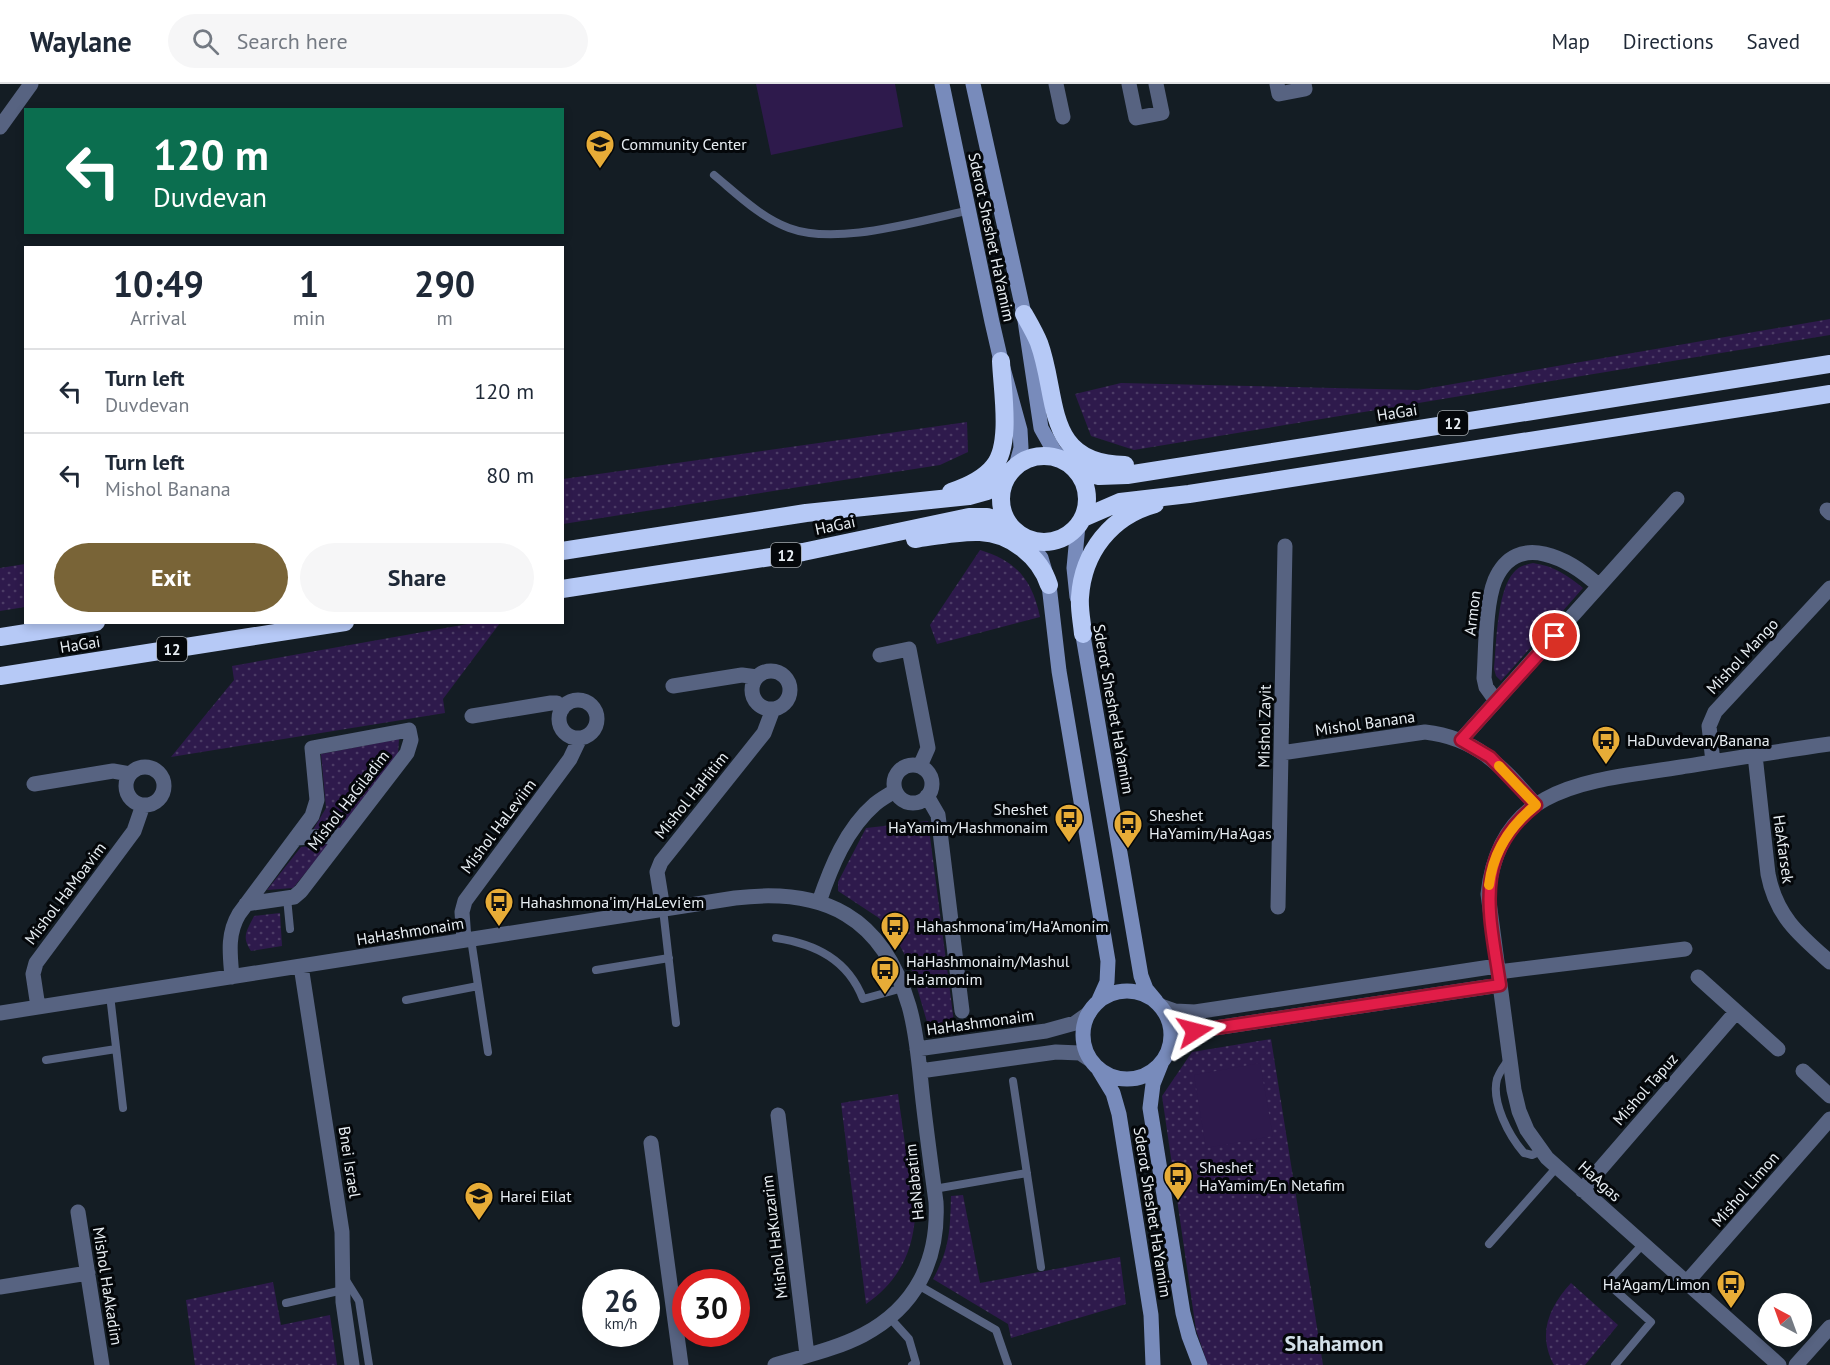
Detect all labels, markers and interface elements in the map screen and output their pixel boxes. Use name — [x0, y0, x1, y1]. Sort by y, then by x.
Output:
search box — [168, 14, 588, 68]
text: Waylane — [30, 23, 132, 60]
icon: search — [189, 25, 222, 58]
text: Search here — [237, 27, 348, 55]
text: Map — [1551, 28, 1590, 55]
text: Directions — [1623, 28, 1714, 55]
text: Saved — [1747, 28, 1800, 55]
text: 120 m — [153, 127, 269, 182]
school or university icon: Community Center — [584, 128, 616, 170]
icon: left — [54, 132, 132, 210]
place label: Community Center — [621, 134, 747, 154]
street label: Sderot Sheshet HaYamim — [964, 151, 1020, 323]
text: Duvdevan — [153, 180, 267, 214]
text: 10:49 — [113, 260, 204, 307]
text: 1 — [299, 260, 319, 307]
text: 290 — [414, 260, 475, 307]
text: Arrival — [130, 305, 186, 331]
text: min — [293, 305, 325, 331]
text: m — [437, 305, 453, 331]
text: Turn left — [105, 364, 185, 392]
icon: left — [54, 375, 87, 408]
text: 120 m — [474, 377, 534, 405]
text: Duvdevan — [105, 392, 189, 418]
street label: HaGai — [1375, 399, 1419, 425]
road number: 12 — [1438, 411, 1468, 435]
text: Turn left — [105, 448, 185, 476]
icon: left — [54, 459, 87, 492]
text: 80 m — [486, 461, 534, 489]
text: Mishol Banana — [105, 476, 231, 502]
street label: HaGai — [813, 511, 857, 539]
button: Exit — [54, 543, 288, 612]
button: Share — [300, 543, 534, 612]
road number: 12 — [771, 543, 801, 567]
street label: Armon — [1459, 589, 1485, 637]
pin — [1529, 610, 1580, 661]
street label: Mishol Mango — [1702, 614, 1782, 698]
icon: arrive — [1538, 619, 1571, 652]
street label: Sderot Sheshet HaYamim — [1089, 622, 1139, 796]
street label: HaGai — [58, 631, 102, 657]
road number: 12 — [157, 637, 187, 661]
street label: Mishol Zayit — [1253, 684, 1275, 768]
street label: Mishol Banana — [1314, 706, 1416, 740]
bus stop icon: HaDuvdevan/Banana — [1590, 724, 1622, 766]
place label: HaDuvdevan/Banana — [1627, 730, 1770, 750]
street label: Mishol HaGiladim — [303, 746, 393, 854]
street label: Mishol HaHitim — [650, 747, 732, 843]
street label: Mishol HaLeviim — [456, 775, 540, 877]
place label: Sheshet HaYamim/Hashmonaim — [888, 799, 1049, 837]
bus stop icon: Sheshet HaYamim/Hashmonaim — [1053, 802, 1085, 844]
place label: Sheshet HaYamim/Ha'Agas — [1149, 805, 1272, 843]
bus stop icon: Sheshet HaYamim/Ha'Agas — [1112, 808, 1144, 850]
street label: HaAfarsek — [1769, 813, 1799, 885]
street label: Mishol HaMoavim — [20, 838, 110, 948]
bus stop icon: Hahashmona'im/HaLevi'em — [483, 886, 515, 928]
place label: Hahashmona'im/HaLevi'em — [520, 892, 704, 912]
bus stop icon: Hahashmona'im/Ha'Amonim — [879, 910, 911, 952]
street label: HaHashmonaim — [355, 913, 465, 949]
place label: Hahashmona'im/Ha'Amonim — [916, 916, 1108, 936]
place label: HaHashmonaim/Mashul Ha'amonim — [906, 951, 1070, 989]
bus stop icon: HaHashmonaim/Mashul Ha'amonim — [869, 954, 901, 996]
position arrow — [1163, 999, 1227, 1063]
street label: HaHashmonaim — [925, 1005, 1035, 1039]
street label: Mishol Tapuz — [1608, 1049, 1682, 1129]
street label: Bnei Israel — [334, 1125, 366, 1200]
street label: Sderot Sheshet HaYamim — [1130, 1125, 1176, 1299]
street label: HaNabatim — [900, 1143, 928, 1221]
street label: Mishol Limon — [1707, 1147, 1783, 1231]
street label: HaAgas — [1574, 1156, 1626, 1206]
place label: Sheshet HaYamim/En Netafim — [1199, 1157, 1345, 1195]
bus stop icon: Sheshet HaYamim/En Netafim — [1162, 1160, 1194, 1202]
street label: Mishol HaKuzarim — [756, 1174, 792, 1300]
school or university icon: Harei Eilat — [463, 1180, 495, 1222]
place label: Harei Eilat — [500, 1186, 572, 1206]
street label: Mishol HaAkadim — [89, 1225, 127, 1347]
bus stop icon: Ha'Agam/Limon — [1715, 1268, 1747, 1310]
speed limit sign: 30 — [672, 1269, 750, 1347]
place label: Ha'Agam/Limon — [1603, 1274, 1710, 1294]
text: 26 — [604, 1281, 638, 1320]
north arrow — [1758, 1293, 1812, 1347]
map controls — [1758, 1293, 1812, 1347]
text: km/h — [605, 1314, 637, 1333]
district label: Shahamon — [1285, 1329, 1383, 1357]

